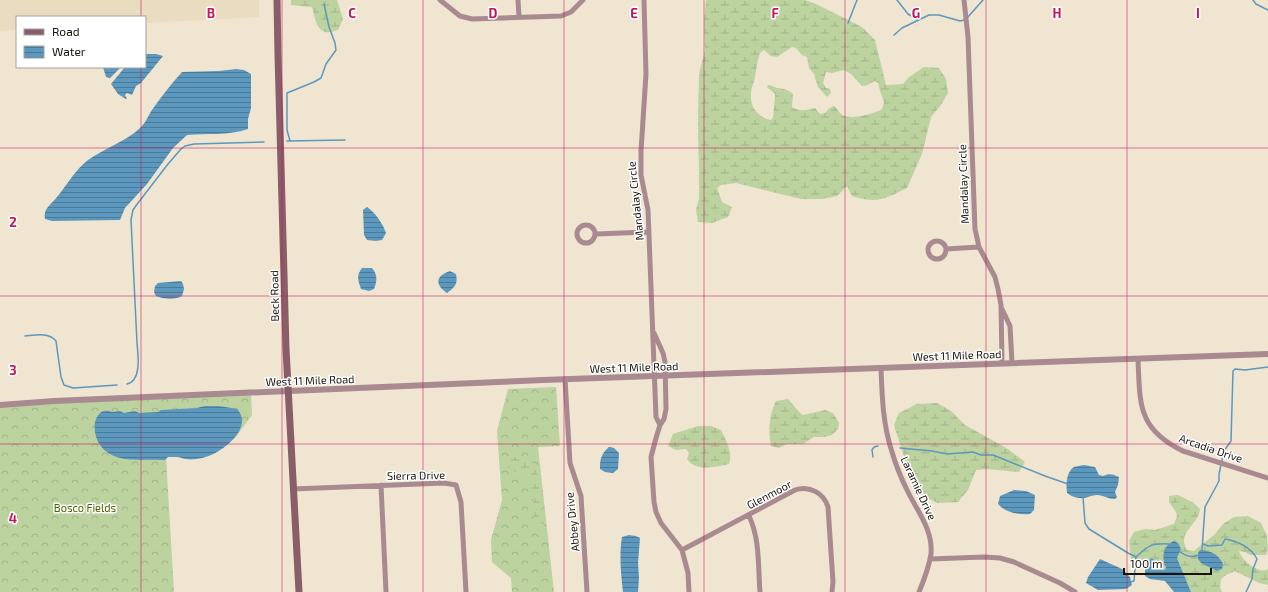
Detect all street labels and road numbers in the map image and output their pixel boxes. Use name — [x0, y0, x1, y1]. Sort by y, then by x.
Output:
street label: Mandalay Circle — [955, 144, 971, 224]
street label: Mandalay Circle — [624, 161, 646, 241]
street label: Beck Road — [267, 270, 281, 322]
street label: West 11 Mile Road — [912, 347, 1002, 363]
street label: West 11 Mile Road — [589, 359, 679, 375]
street label: West 11 Mile Road — [265, 372, 355, 388]
street label: Arcadia Drive — [1178, 431, 1244, 465]
street label: Laramie Drive — [899, 454, 940, 522]
street label: Sierra Drive — [387, 468, 445, 482]
street label: Glenmoor — [744, 476, 794, 511]
street label: Abbey Drive — [562, 492, 582, 552]

